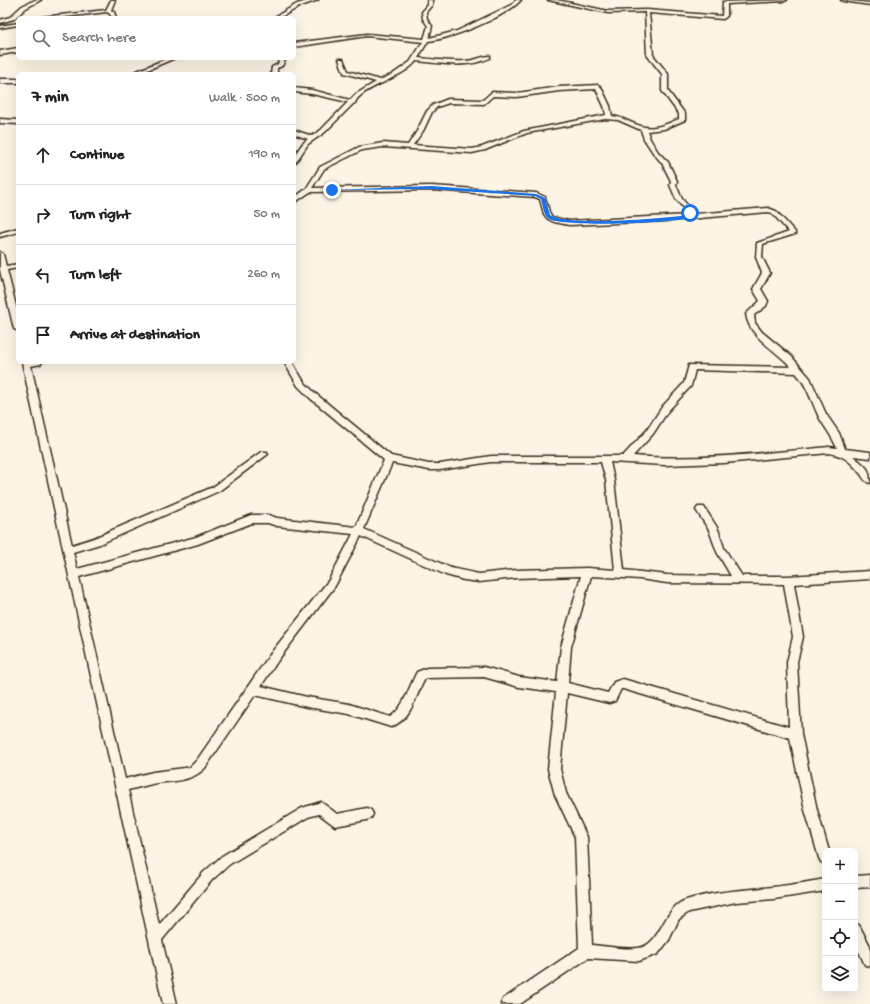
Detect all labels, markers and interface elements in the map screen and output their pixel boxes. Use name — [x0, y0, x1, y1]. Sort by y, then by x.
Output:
search box — [16, 16, 296, 60]
icon: search — [30, 27, 52, 49]
text: Search here — [62, 29, 136, 47]
text: 7 min — [32, 88, 69, 108]
text: Walk · 500 m — [209, 91, 280, 106]
icon: ahead — [32, 144, 54, 166]
text: Continue — [70, 146, 124, 164]
text: 190 m — [249, 147, 280, 162]
route end — [323, 181, 341, 199]
icon: right — [32, 204, 54, 226]
route start — [681, 204, 699, 222]
text: Turn right — [70, 206, 130, 224]
text: 50 m — [253, 207, 280, 222]
icon: left — [32, 264, 54, 286]
text: Turn left — [70, 266, 121, 284]
text: 260 m — [247, 267, 280, 282]
icon: arrive — [32, 324, 54, 346]
text: Arrive at destination — [70, 326, 200, 344]
map controls — [822, 848, 858, 992]
button: + — [822, 848, 858, 884]
button: − — [822, 884, 858, 920]
button: locate — [822, 920, 858, 956]
button: layers — [822, 956, 858, 992]

